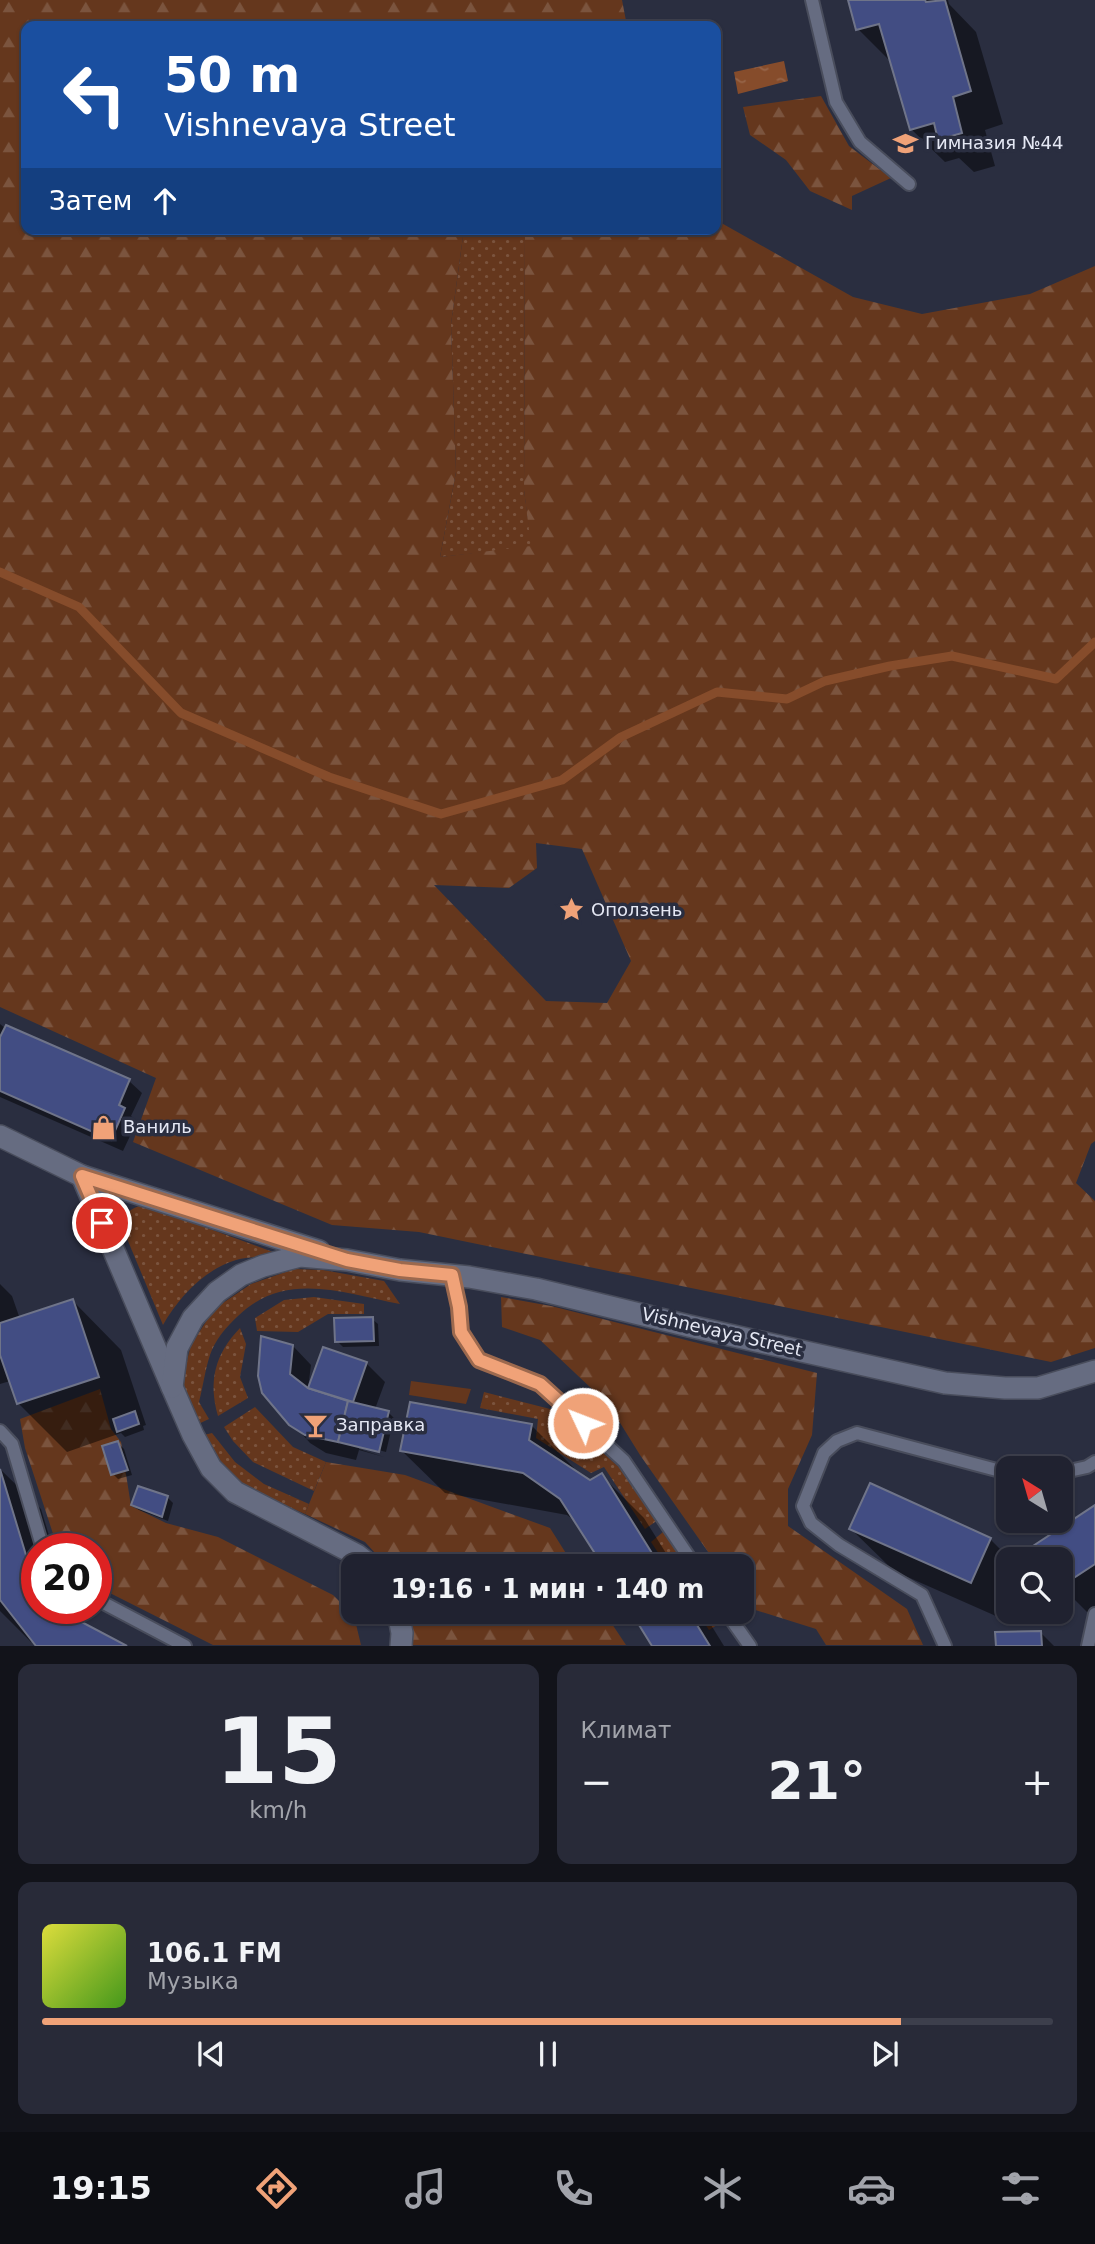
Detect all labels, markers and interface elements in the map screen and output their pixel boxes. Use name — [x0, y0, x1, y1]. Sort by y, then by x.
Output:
text: 50 m — [164, 47, 300, 104]
icon: left — [49, 49, 140, 140]
text: Vishnevaya Street — [164, 106, 456, 144]
school or university icon: Гимназия №44 — [891, 129, 919, 157]
place label: Гимназия №44 — [925, 132, 1064, 153]
icon: ahead — [146, 182, 184, 220]
text: Затем — [49, 186, 132, 216]
place icon: Оползень — [557, 896, 585, 924]
place label: Оползень — [591, 899, 682, 920]
shop icon: Ваниль — [89, 1113, 117, 1141]
place label: Ваниль — [123, 1116, 192, 1137]
pin — [72, 1193, 132, 1253]
icon: arrive — [83, 1204, 121, 1242]
street label: Vishnevaya Street — [640, 1303, 804, 1360]
position arrow — [546, 1386, 620, 1460]
bar icon: Заправка — [302, 1411, 330, 1439]
place label: Заправка — [336, 1414, 425, 1435]
north arrow — [996, 1456, 1073, 1533]
map controls — [996, 1456, 1073, 1624]
speed limit sign: 20 — [21, 1533, 112, 1624]
button: search — [996, 1547, 1073, 1624]
text: 19:16 · 1 мин · 140 m — [391, 1574, 704, 1604]
text: 15 — [215, 1699, 342, 1804]
text: Климат — [581, 1717, 671, 1743]
text: 21° — [768, 1751, 866, 1811]
text: − — [581, 1760, 612, 1804]
text: + — [1021, 1760, 1053, 1804]
text: km/h — [249, 1797, 307, 1823]
text: 106.1 FM — [147, 1938, 282, 1968]
text: Музыка — [147, 1968, 239, 1994]
icon: previous — [192, 2035, 230, 2073]
icon: pause — [529, 2035, 567, 2073]
icon: next — [866, 2035, 904, 2073]
icon: directions — [252, 2164, 301, 2213]
icon: music — [401, 2164, 450, 2213]
icon: phone — [549, 2164, 598, 2213]
icon: climate — [698, 2164, 747, 2213]
icon: car — [847, 2164, 896, 2213]
icon: filters — [996, 2164, 1045, 2213]
text: 19:15 — [50, 2169, 152, 2207]

